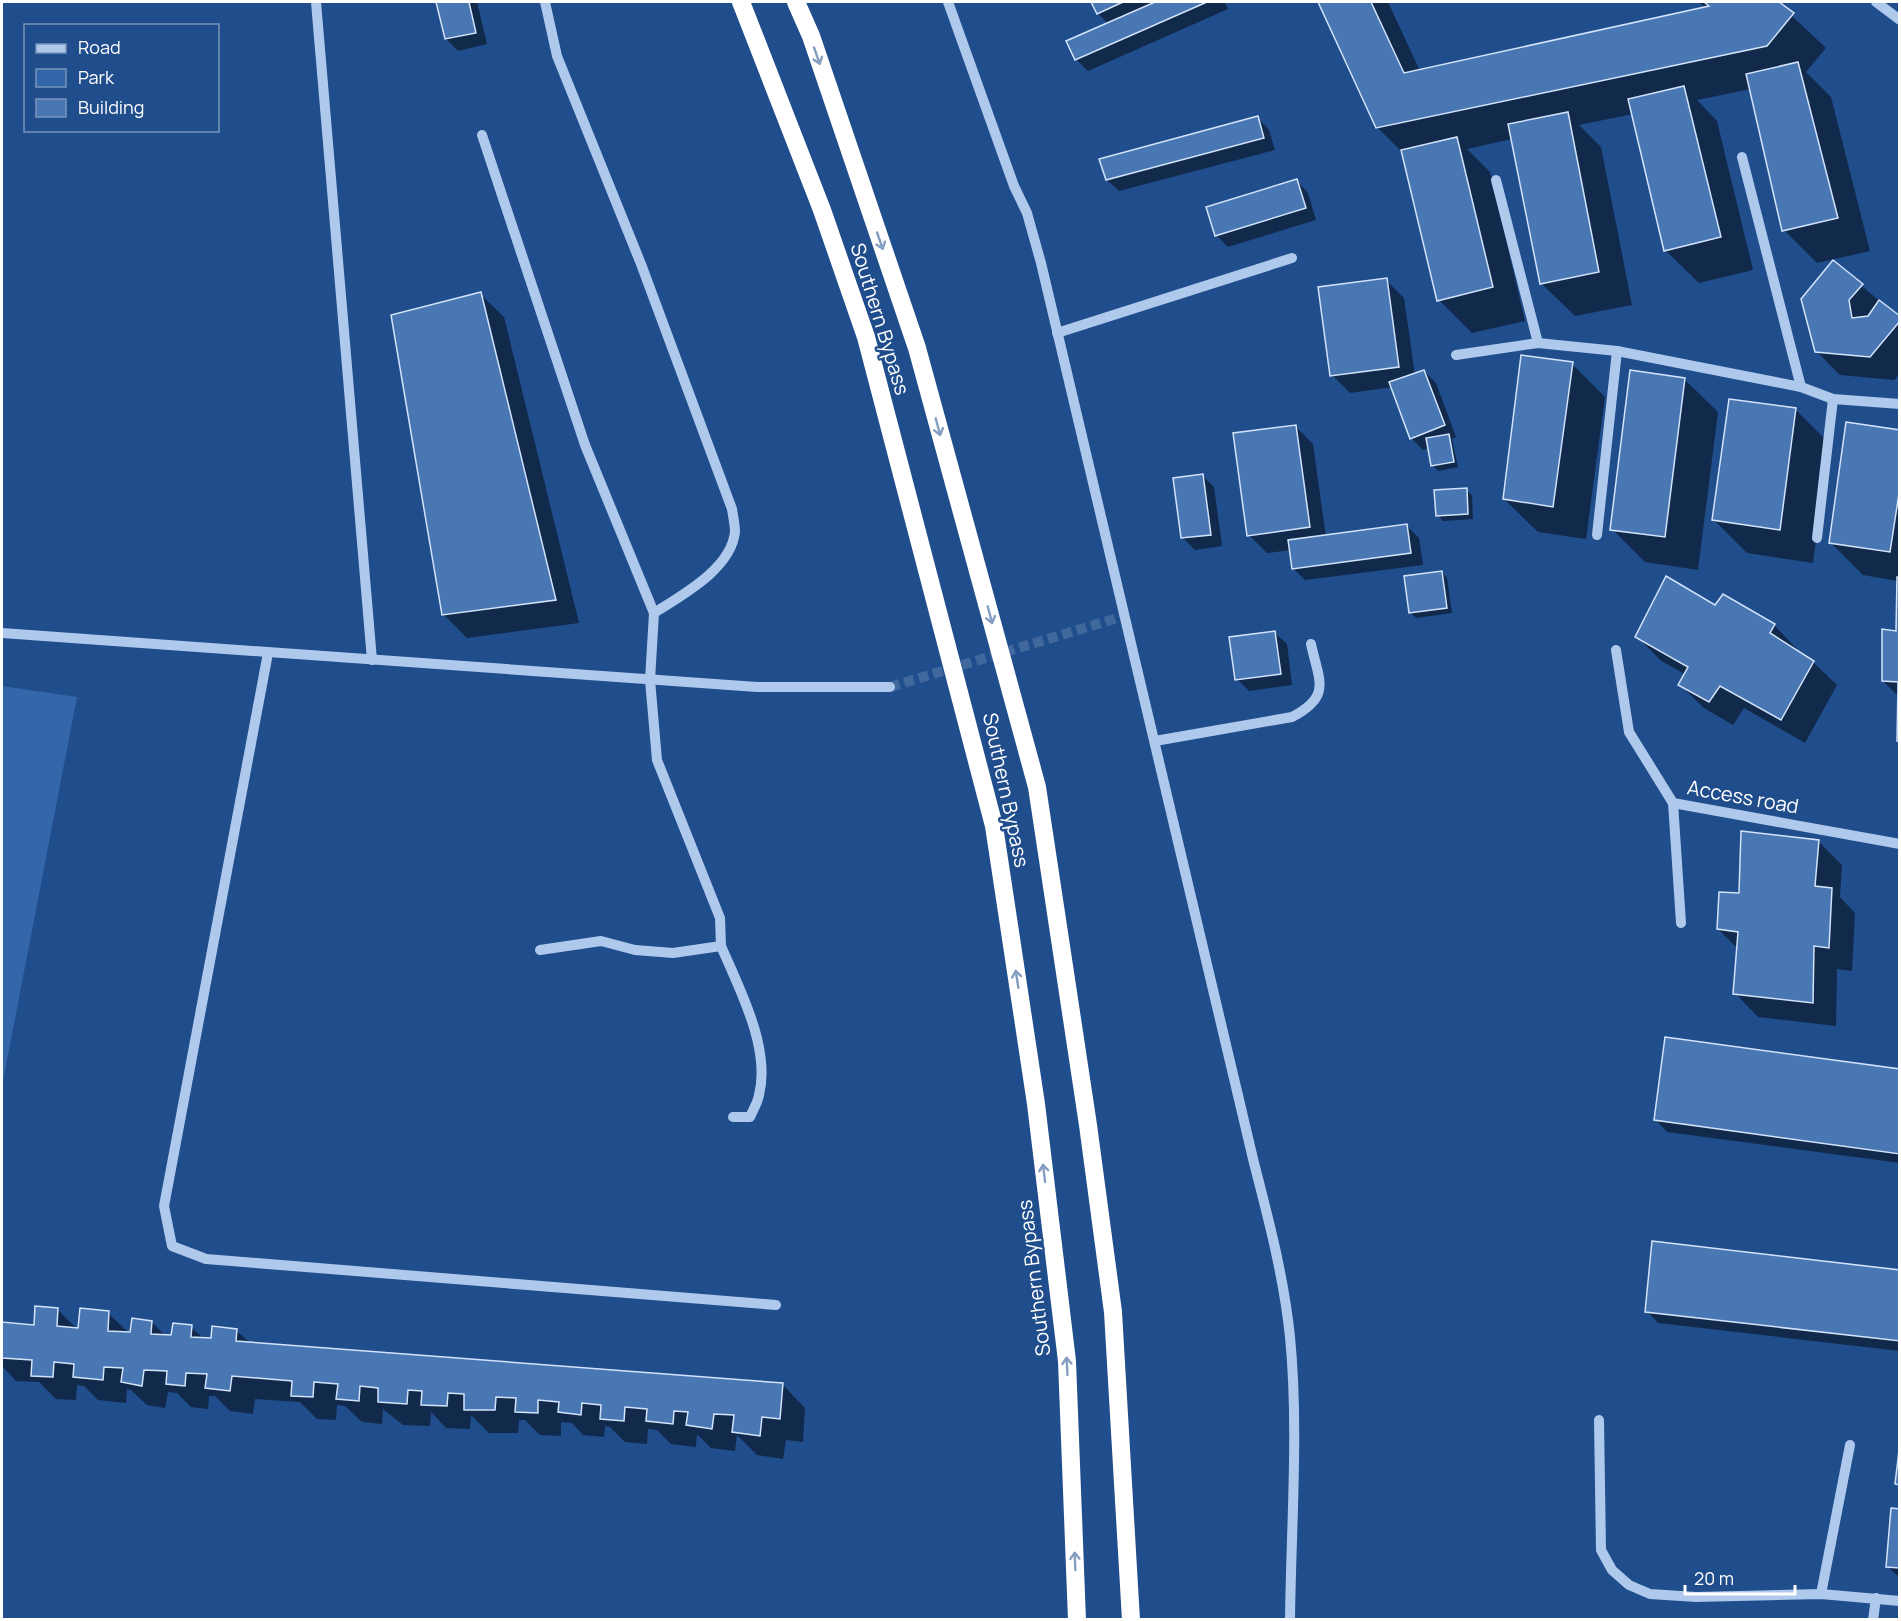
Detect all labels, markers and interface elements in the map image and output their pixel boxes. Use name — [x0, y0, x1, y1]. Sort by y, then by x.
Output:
legend — [24, 24, 219, 132]
text: Road — [78, 35, 121, 59]
one-way arrow — [813, 46, 824, 65]
text: Park — [78, 65, 115, 89]
text: Building — [78, 95, 144, 119]
one-way arrow — [876, 231, 887, 250]
street label: Southern Bypass — [845, 240, 916, 398]
one-way arrow — [933, 417, 945, 436]
one-way arrow — [985, 605, 996, 624]
street label: Southern Bypass — [977, 710, 1036, 870]
street label: Access road — [1685, 773, 1801, 820]
one-way arrow — [1011, 970, 1022, 990]
one-way arrow — [1038, 1163, 1049, 1183]
street label: Southern Bypass — [1011, 1198, 1056, 1358]
one-way arrow — [1061, 1357, 1072, 1377]
one-way arrow — [1069, 1552, 1080, 1572]
scale bar — [1685, 1558, 1794, 1596]
text: 20 m — [1694, 1566, 1734, 1590]

